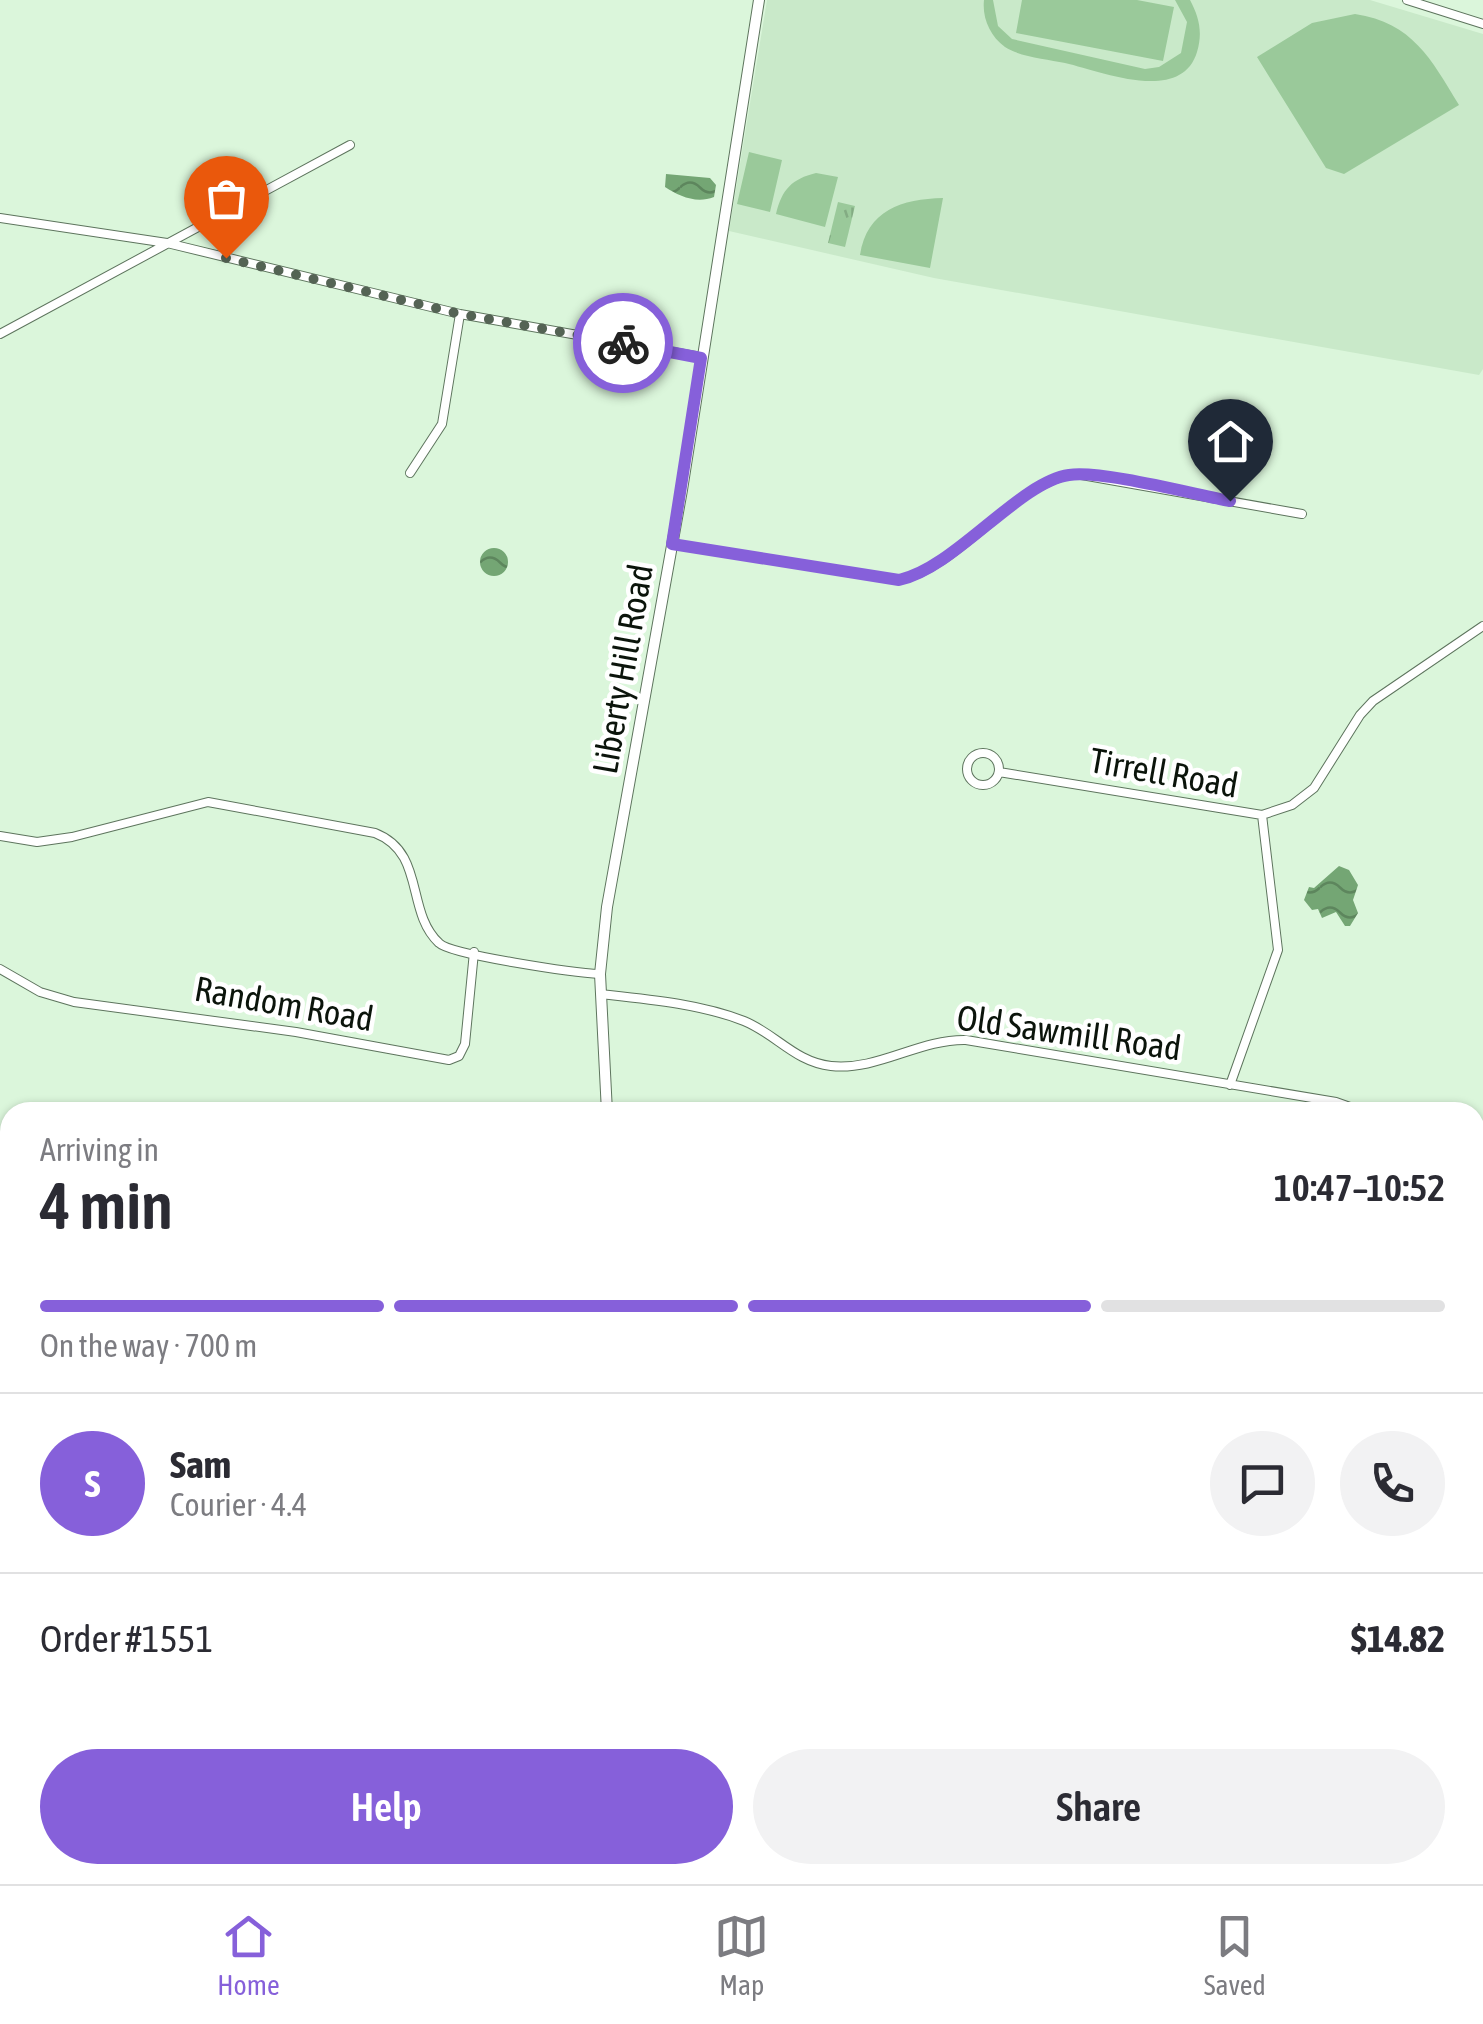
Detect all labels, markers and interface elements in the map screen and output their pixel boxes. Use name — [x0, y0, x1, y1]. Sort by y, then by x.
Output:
pin — [184, 156, 269, 259]
icon: bag — [199, 171, 254, 226]
courier — [573, 293, 673, 393]
icon: bike — [596, 316, 651, 371]
pin — [1188, 399, 1273, 502]
icon: home — [1203, 414, 1258, 469]
street label: Liberty Hill Road — [584, 561, 660, 777]
street label: Tirrell Road — [1087, 739, 1241, 805]
street label: Random Road — [192, 968, 377, 1038]
street label: Old Sawmill Road — [954, 996, 1184, 1068]
text: Arriving in — [40, 1131, 159, 1168]
text: 10:47–10:52 — [1274, 1166, 1445, 1209]
text: 4 min — [40, 1168, 173, 1243]
text: On the way · 700 m — [40, 1327, 257, 1364]
button: chat — [1210, 1431, 1315, 1536]
button: phone — [1340, 1431, 1445, 1536]
text: Sam — [170, 1443, 231, 1486]
text: S — [85, 1462, 100, 1505]
text: Courier · 4.4 — [170, 1486, 307, 1523]
text: Order #1551 — [40, 1617, 213, 1660]
text: $14.82 — [1351, 1617, 1445, 1660]
button: Help — [40, 1749, 733, 1864]
button: Share — [753, 1749, 1445, 1864]
tab: Home — [217, 1909, 280, 2001]
tab: Map — [714, 1909, 769, 2001]
tab: Saved — [1204, 1909, 1266, 2001]

